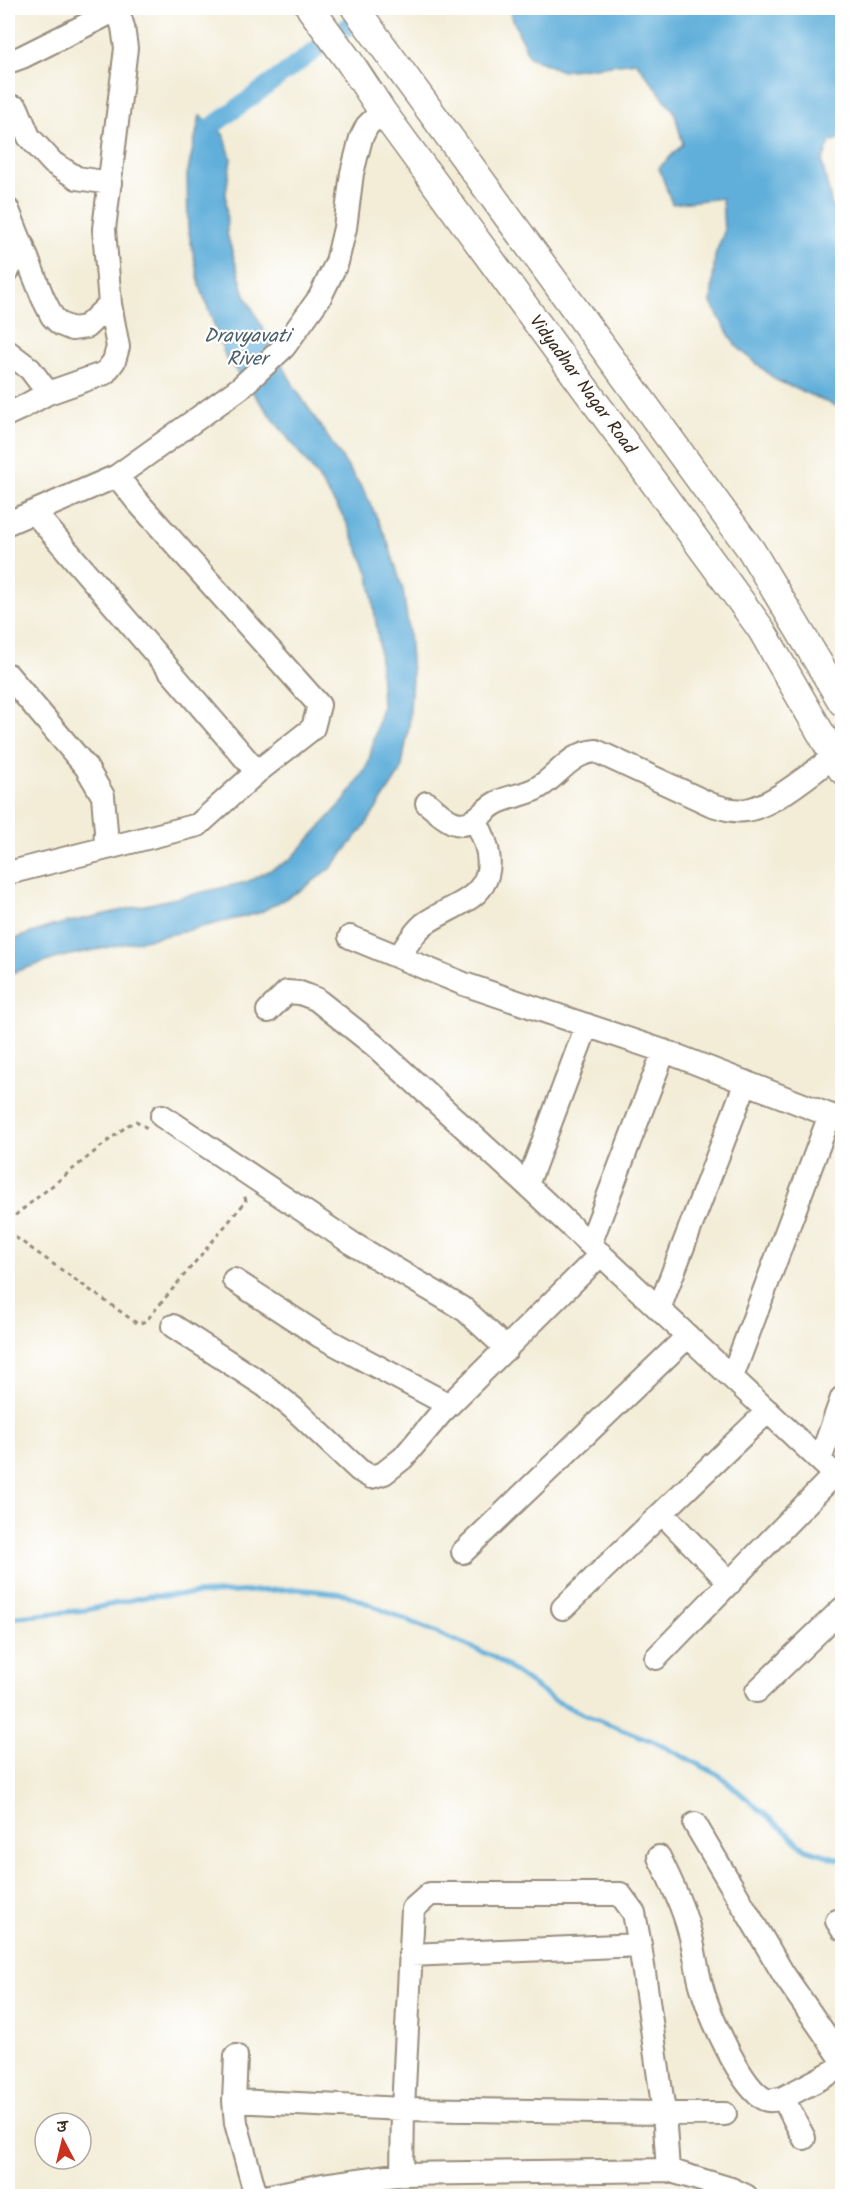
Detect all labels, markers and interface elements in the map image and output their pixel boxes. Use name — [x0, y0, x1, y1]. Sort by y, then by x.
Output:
street label: Vidyadhar Nagar Road — [521, 309, 644, 462]
water label: Dravyavati River — [204, 321, 294, 376]
north arrow — [33, 2111, 93, 2171]
text: उ — [55, 2114, 71, 2141]

